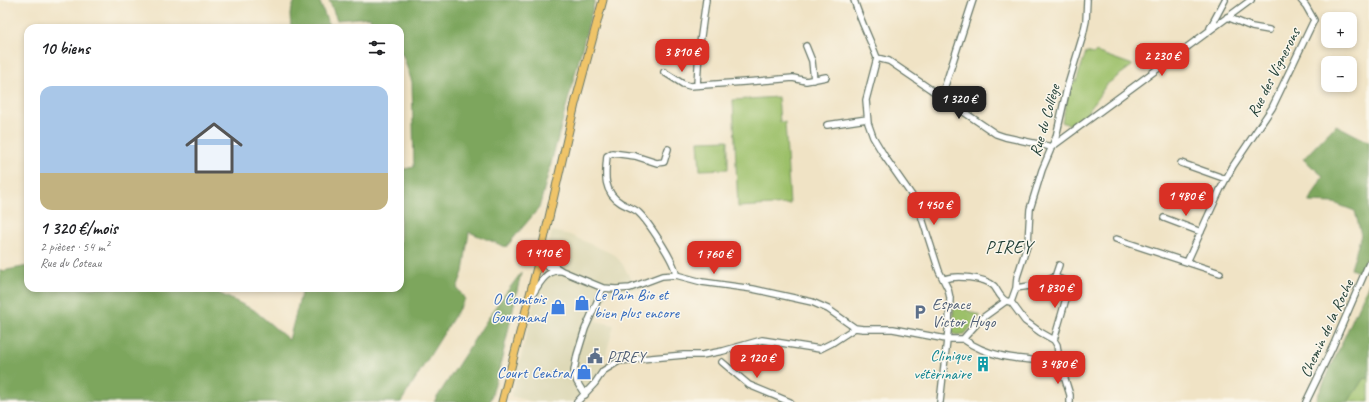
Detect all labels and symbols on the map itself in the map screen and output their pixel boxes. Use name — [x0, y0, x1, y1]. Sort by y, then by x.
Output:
street label: Rue des Vignerons — [1243, 23, 1305, 120]
pin: 3 810 € — [645, 39, 719, 73]
pin: 2 230 € — [1125, 43, 1199, 77]
street label: Rue du Collège — [1025, 80, 1065, 159]
pin: 1 320 € — [922, 86, 996, 120]
pin: 1 480 € — [1149, 183, 1223, 217]
pin: 1 450 € — [897, 192, 971, 226]
district label: PIREY — [985, 236, 1036, 258]
pin: 1 410 € — [506, 240, 580, 274]
pin: 1 760 € — [677, 241, 751, 275]
pin: 1 830 € — [1018, 275, 1092, 309]
street label: Chemin de la Roche — [1296, 275, 1359, 381]
place label: Le Pain Bio et bien plus encore — [594, 285, 681, 323]
place label: O Comtois Gourmand — [491, 289, 549, 327]
shop icon: Le Pain Bio et bien plus encore — [573, 294, 591, 312]
place label: Espace Victor Hugo — [932, 294, 997, 332]
shop icon: O Comtois Gourmand — [549, 298, 567, 316]
parking icon: Espace Victor Hugo — [911, 303, 929, 321]
pin: 2 120 € — [720, 345, 794, 379]
place label: Clinique vétèrinaire — [914, 346, 973, 384]
public building icon: PIREY — [586, 347, 604, 365]
place label: PIREY — [607, 347, 647, 367]
pin: 3 480 € — [1021, 351, 1095, 385]
building icon: Clinique vétèrinaire — [974, 355, 992, 373]
place label: Court Central — [497, 363, 575, 383]
shop icon: Court Central — [575, 363, 593, 381]

